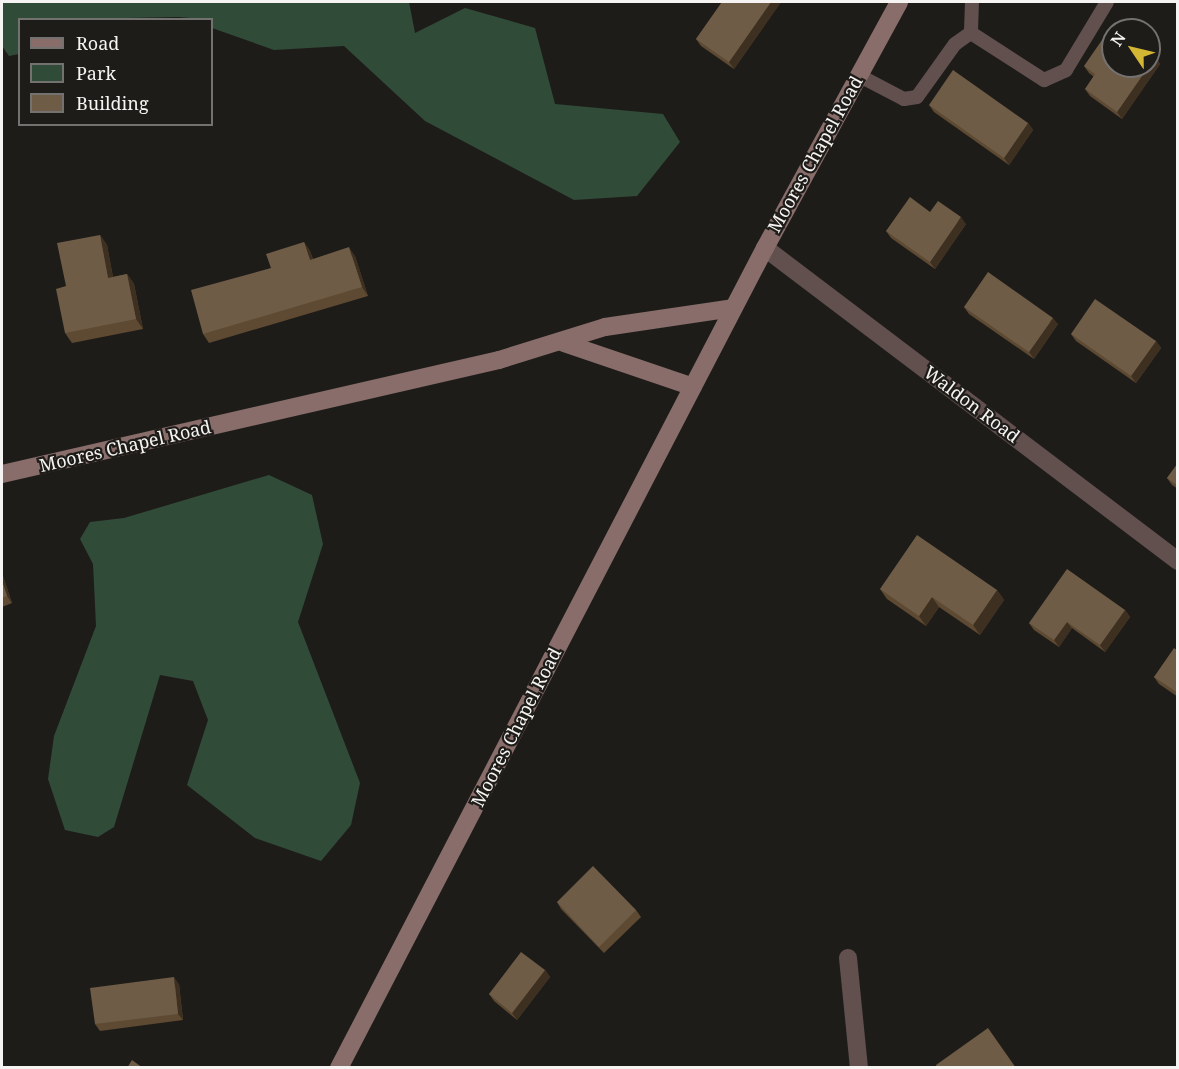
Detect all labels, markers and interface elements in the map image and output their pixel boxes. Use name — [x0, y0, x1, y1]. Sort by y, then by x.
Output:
legend — [18, 18, 213, 126]
north arrow — [1101, 18, 1161, 78]
text: N — [1105, 27, 1131, 50]
text: Road — [76, 31, 119, 55]
text: Park — [76, 61, 116, 85]
street label: Moores Chapel Road — [763, 72, 867, 236]
text: Building — [76, 91, 149, 115]
street label: Waldon Road — [920, 361, 1024, 447]
street label: Moores Chapel Road — [37, 416, 213, 476]
street label: Moores Chapel Road — [467, 644, 565, 810]

